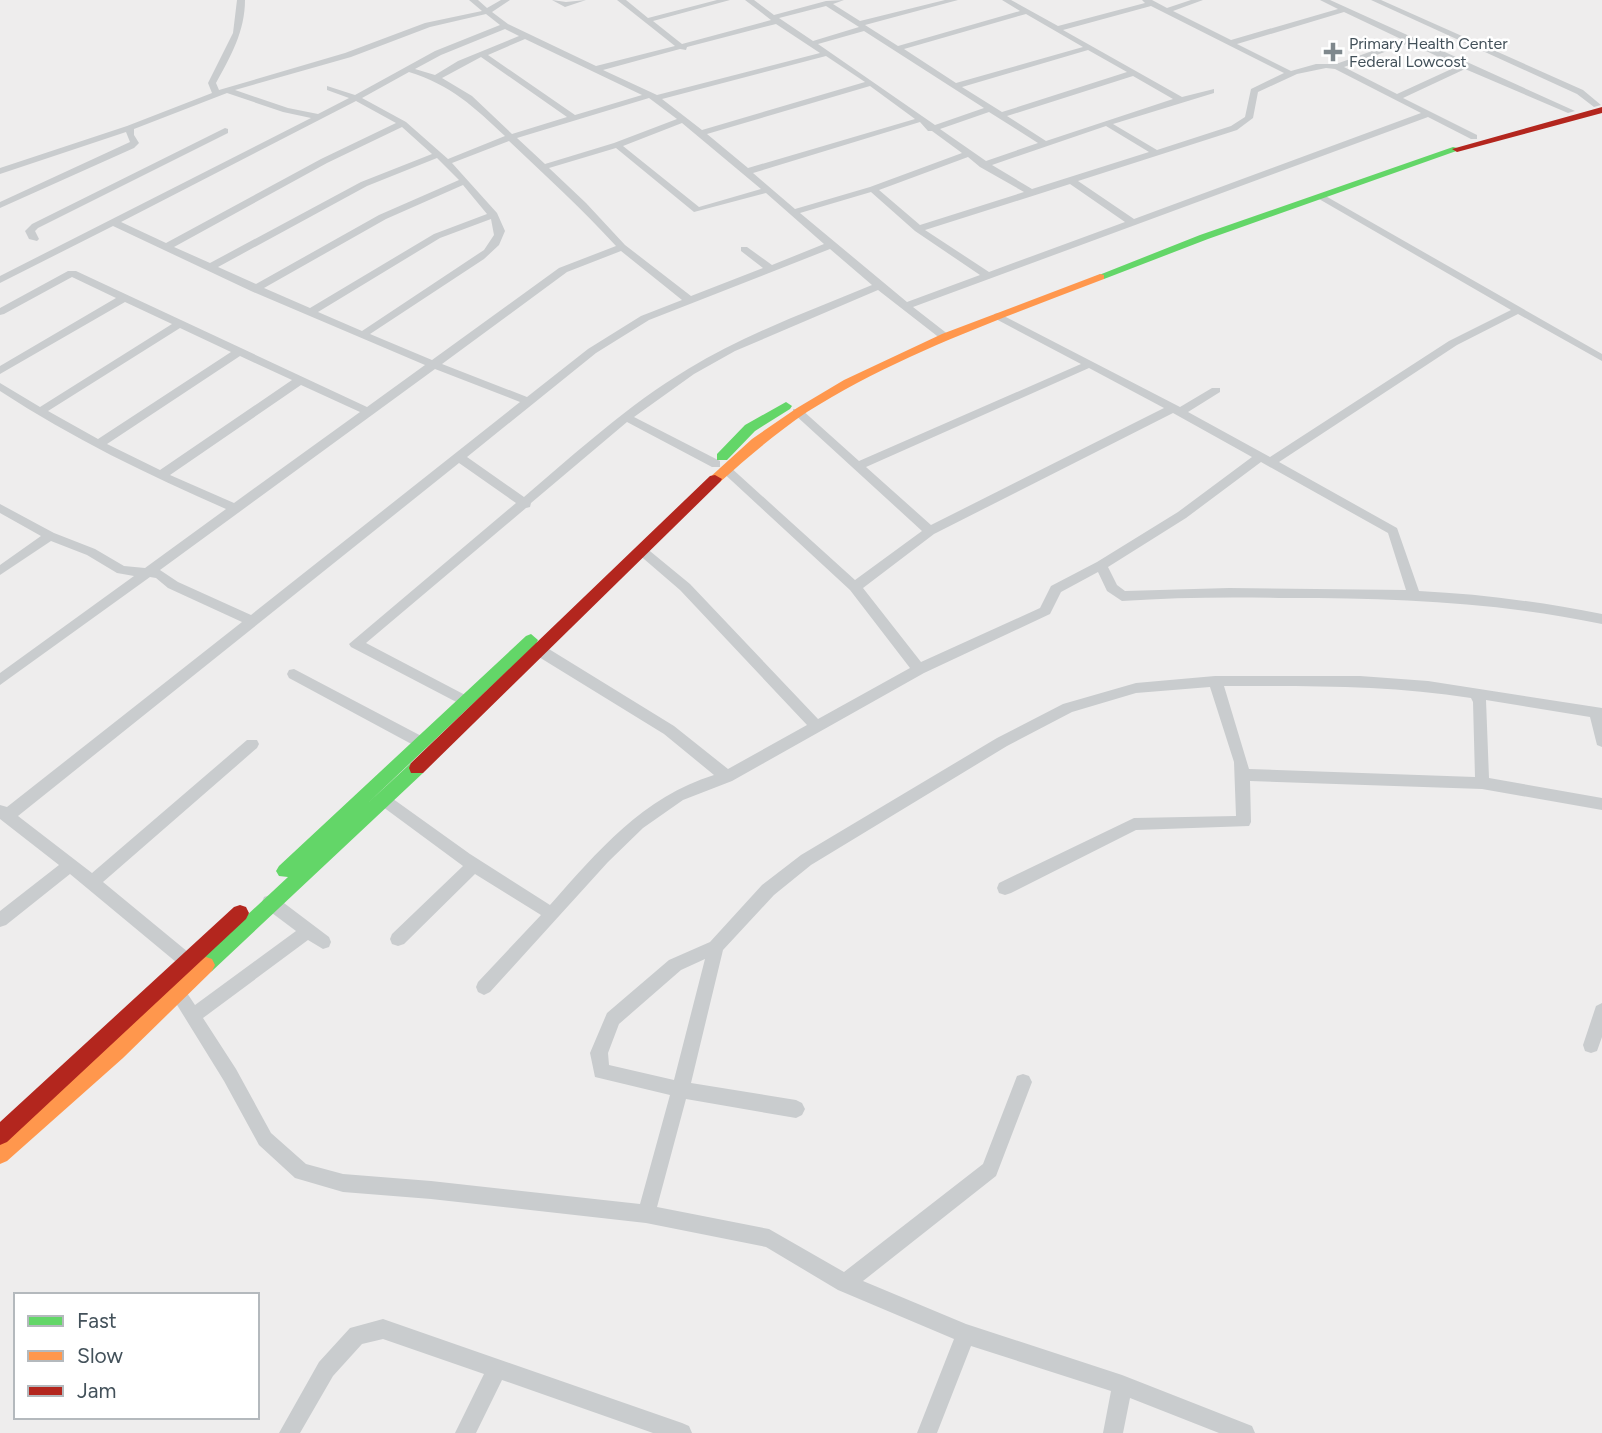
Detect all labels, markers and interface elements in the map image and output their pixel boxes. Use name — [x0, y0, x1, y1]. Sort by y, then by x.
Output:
place label: Primary Health Center Federal Lowcost — [1349, 34, 1508, 71]
marker: Primary Health Center Federal Lowcost — [1323, 42, 1343, 62]
legend — [14, 1293, 259, 1419]
text: Fast — [77, 1308, 117, 1333]
text: Slow — [77, 1343, 123, 1368]
text: Jam — [77, 1378, 116, 1403]

